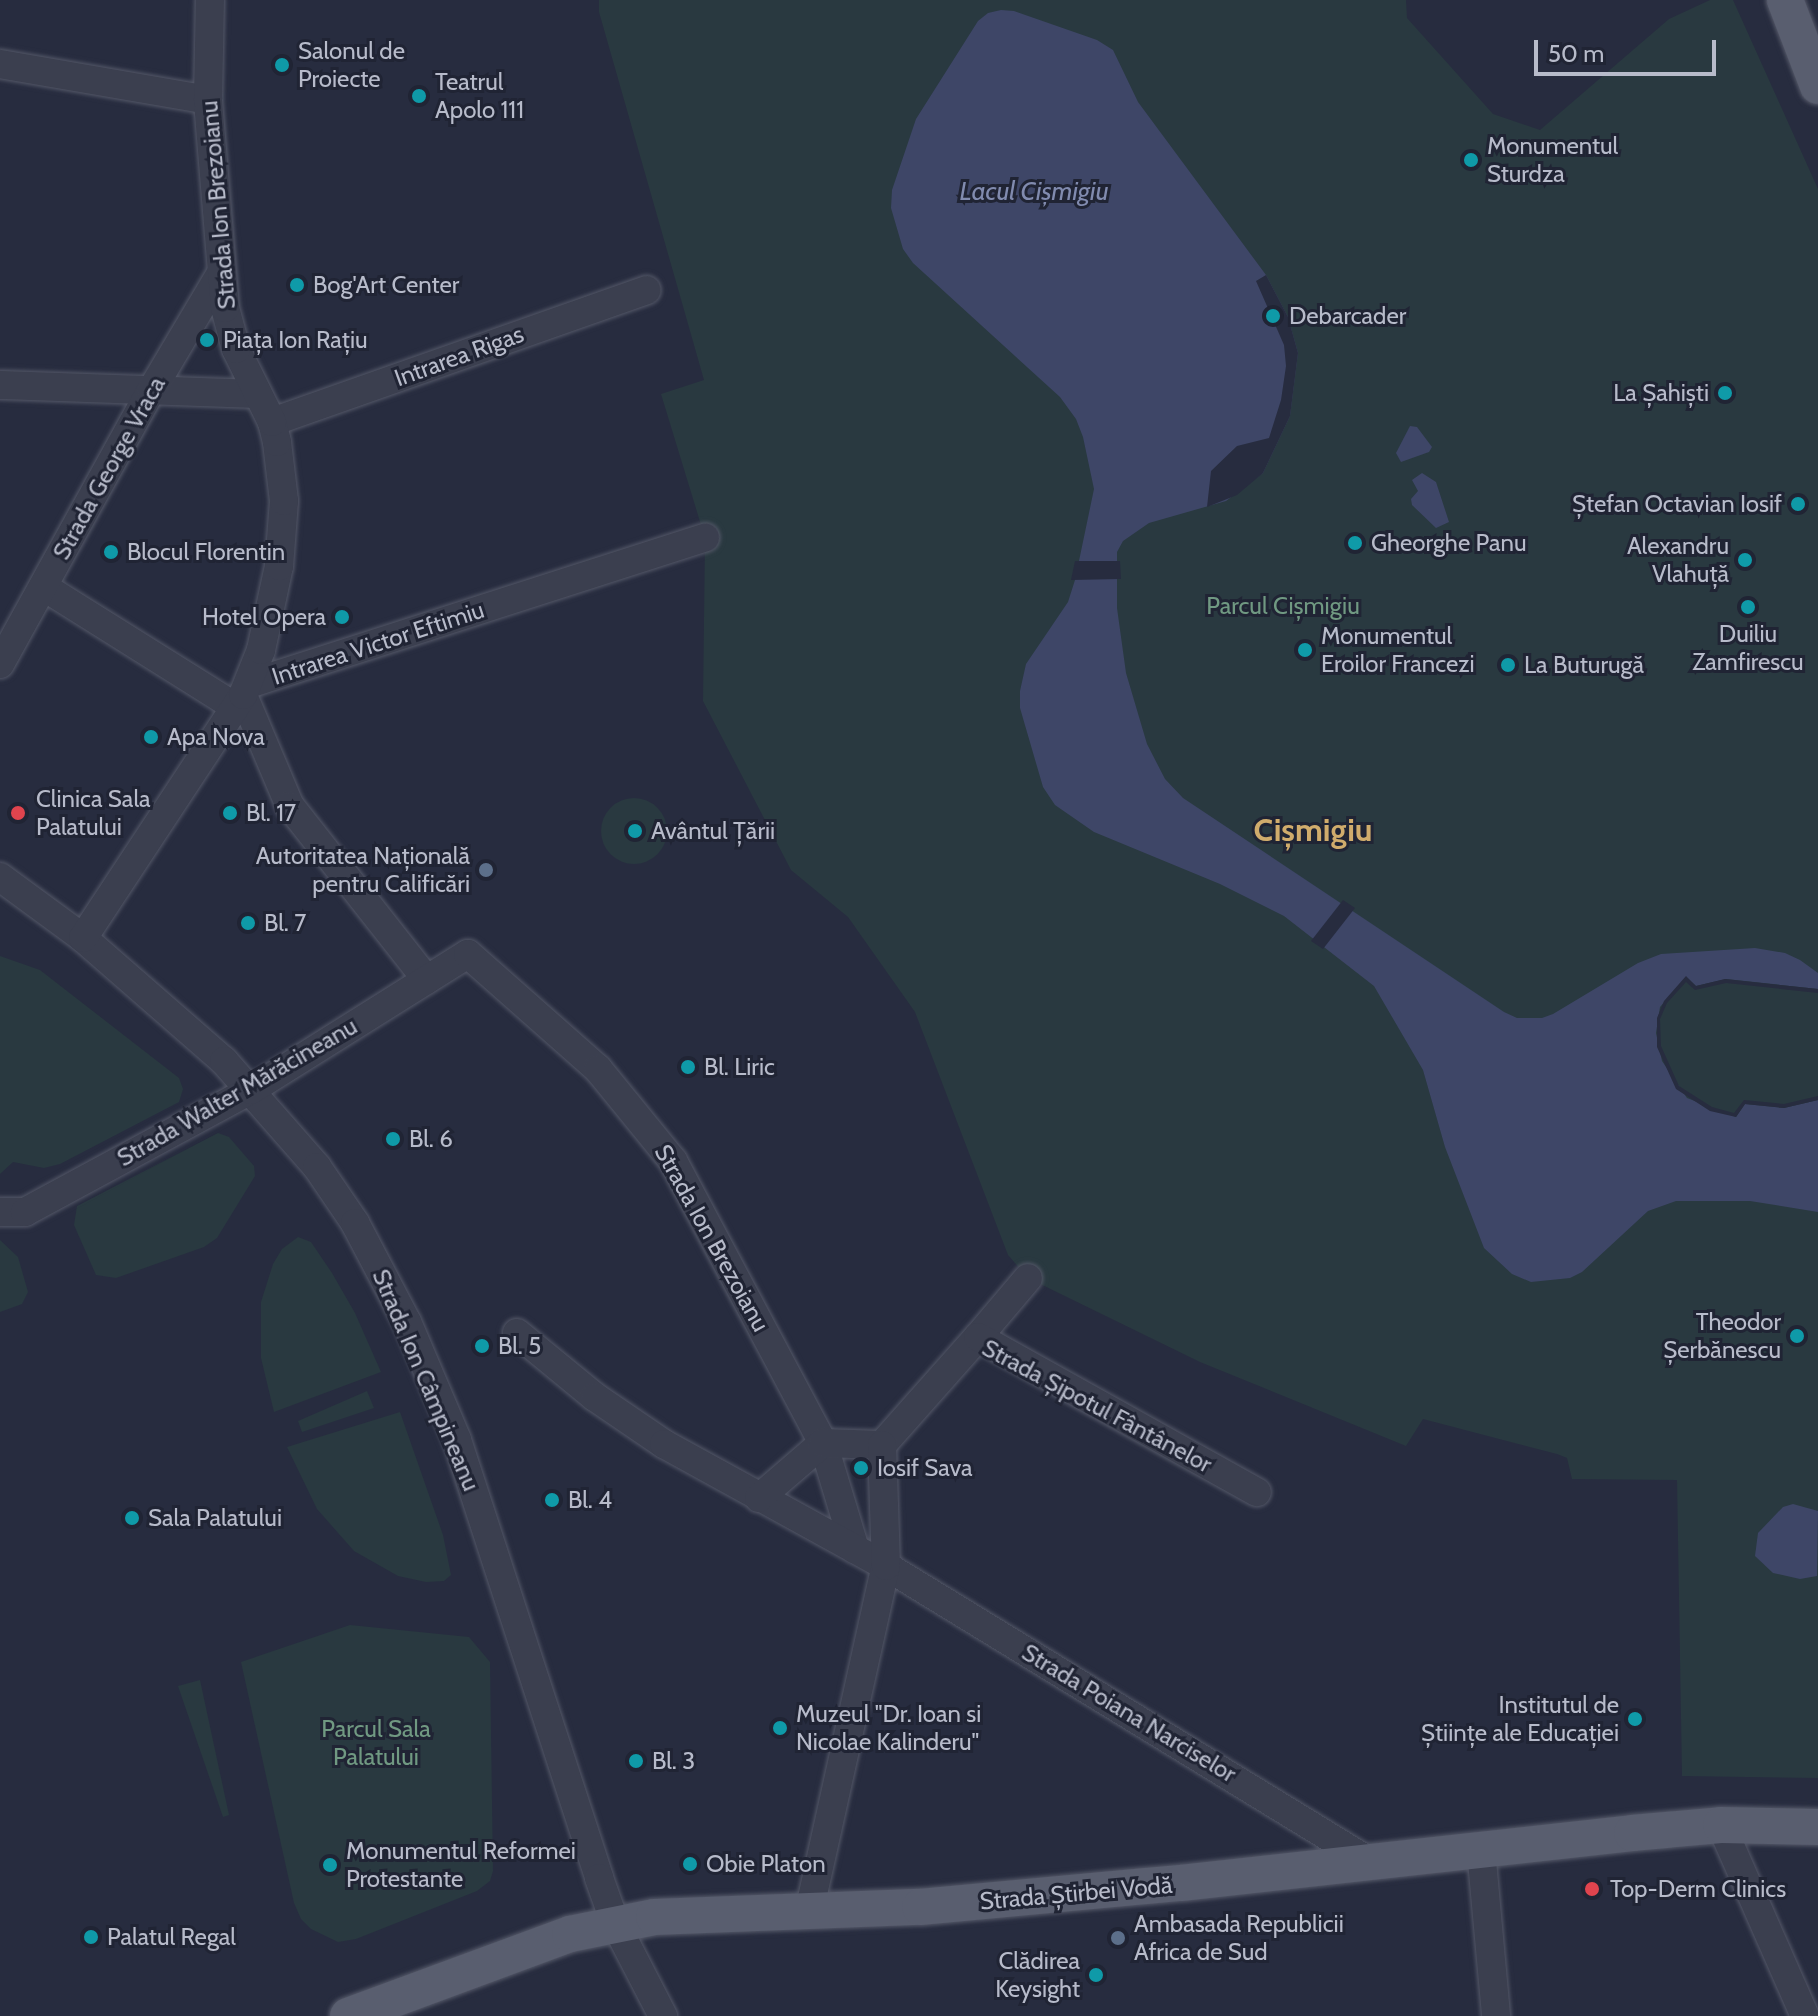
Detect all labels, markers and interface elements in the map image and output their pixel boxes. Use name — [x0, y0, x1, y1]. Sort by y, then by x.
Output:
scale bar — [1538, 24, 1720, 74]
place label: Salonul de Proiecte — [298, 37, 405, 93]
text: 50 m — [1548, 39, 1604, 68]
marker: Salonul de Proiecte — [273, 56, 291, 74]
place label: Teatrul Apolo 111 — [435, 68, 524, 124]
marker: Teatrul Apolo 111 — [410, 87, 428, 105]
street label: Strada Ion Brezoianu — [195, 99, 241, 311]
place label: Monumentul Sturdza — [1487, 132, 1618, 188]
marker: Monumentul Sturdza — [1462, 151, 1480, 169]
water label: Lacul Cișmigiu — [960, 176, 1108, 208]
place label: Bog'Art Center — [313, 271, 459, 299]
marker: Bog'Art Center — [288, 276, 306, 294]
place label: Debarcader — [1289, 302, 1406, 330]
marker: Debarcader — [1264, 307, 1282, 325]
street label: Intrarea Rigas — [390, 319, 528, 393]
place label: Piața Ion Rațiu — [223, 326, 368, 354]
marker: Piața Ion Rațiu — [198, 331, 216, 349]
street label: Strada George Vraca — [47, 372, 171, 564]
place label: La Șahiști — [1613, 379, 1709, 407]
marker: La Șahiști — [1716, 384, 1734, 402]
place label: Ștefan Octavian Iosif — [1572, 490, 1782, 518]
marker: Ștefan Octavian Iosif — [1789, 495, 1807, 513]
place label: Gheorghe Panu — [1371, 529, 1526, 557]
place label: Alexandru Vlahuță — [1627, 532, 1729, 588]
marker: Gheorghe Panu — [1346, 534, 1364, 552]
place label: Blocul Florentin — [127, 538, 285, 566]
marker: Blocul Florentin — [102, 543, 120, 561]
marker: Alexandru Vlahuță — [1736, 551, 1754, 569]
park label: Parcul Cișmigiu — [1206, 592, 1360, 620]
street label: Intrarea Victor Eftimiu — [268, 595, 488, 691]
marker: Duiliu Zamfirescu — [1739, 598, 1757, 616]
place label: Hotel Opera — [202, 603, 326, 631]
marker: Hotel Opera — [333, 608, 351, 626]
place label: Duiliu Zamfirescu — [1692, 620, 1804, 676]
place label: Monumentul Eroilor Francezi — [1321, 622, 1475, 678]
marker: Monumentul Eroilor Francezi — [1296, 641, 1314, 659]
place label: La Buturugă — [1524, 651, 1644, 679]
marker: La Buturugă — [1499, 656, 1517, 674]
place label: Apa Nova — [167, 723, 265, 751]
marker: Apa Nova — [142, 728, 160, 746]
place label: Clinica Sala Palatului — [36, 785, 151, 841]
place label: Bl. 17 — [246, 799, 296, 827]
marker: Clinica Sala Palatului — [7, 802, 29, 824]
marker: Bl. 17 — [221, 804, 239, 822]
district label: Cișmigiu — [1253, 811, 1373, 849]
place label: Avântul Țării — [651, 817, 775, 845]
marker: Avântul Țării — [626, 822, 644, 840]
place label: Autoritatea Națională pentru Calificări — [256, 842, 470, 898]
marker: Autoritatea Națională pentru Calificări — [477, 861, 495, 879]
place label: Bl. 7 — [264, 909, 306, 937]
marker: Bl. 7 — [239, 914, 257, 932]
street label: Strada Walter Mărăcineanu — [112, 1012, 362, 1172]
place label: Bl. Liric — [704, 1053, 775, 1081]
marker: Bl. Liric — [679, 1058, 697, 1076]
place label: Bl. 6 — [409, 1125, 453, 1153]
marker: Bl. 6 — [384, 1130, 402, 1148]
street label: Strada Ion Brezoianu — [649, 1139, 775, 1337]
street label: Strada Ion Câmpineanu — [366, 1265, 486, 1495]
place label: Theodor Șerbănescu — [1663, 1308, 1781, 1364]
marker: Theodor Șerbănescu — [1788, 1327, 1806, 1345]
place label: Bl. 5 — [498, 1332, 541, 1360]
street label: Strada Șipotul Fântânelor — [977, 1333, 1217, 1479]
marker: Bl. 5 — [473, 1337, 491, 1355]
place label: Iosif Sava — [877, 1454, 973, 1482]
marker: Iosif Sava — [852, 1459, 870, 1477]
place label: Bl. 4 — [568, 1486, 612, 1514]
marker: Bl. 4 — [543, 1491, 561, 1509]
place label: Sala Palatului — [148, 1504, 282, 1532]
marker: Sala Palatului — [123, 1509, 141, 1527]
street label: Strada Poiana Narciselor — [1017, 1638, 1241, 1788]
place label: Institutul de Științe ale Educației — [1421, 1691, 1619, 1747]
place label: Muzeul "Dr. Ioan si Nicolae Kalinderu" — [796, 1700, 981, 1756]
marker: Institutul de Științe ale Educației — [1626, 1710, 1644, 1728]
park label: Parcul Sala Palatului — [321, 1715, 431, 1771]
marker: Muzeul "Dr. Ioan si Nicolae Kalinderu" — [771, 1719, 789, 1737]
place label: Bl. 3 — [652, 1747, 695, 1775]
marker: Bl. 3 — [627, 1752, 645, 1770]
place label: Monumentul Reformei Protestante — [346, 1837, 576, 1893]
place label: Obie Platon — [706, 1850, 826, 1878]
marker: Obie Platon — [681, 1855, 699, 1873]
marker: Monumentul Reformei Protestante — [321, 1856, 339, 1874]
street label: Strada Știrbei Vodă — [979, 1870, 1173, 1916]
place label: Top-Derm Clinics — [1610, 1875, 1786, 1903]
marker: Top-Derm Clinics — [1581, 1878, 1603, 1900]
place label: Ambasada Republicii Africa de Sud — [1134, 1910, 1344, 1966]
place label: Palatul Regal — [107, 1923, 236, 1951]
marker: Palatul Regal — [82, 1928, 100, 1946]
marker: Ambasada Republicii Africa de Sud — [1109, 1929, 1127, 1947]
place label: Clădirea Keysight — [995, 1947, 1080, 2003]
marker: Clădirea Keysight — [1087, 1966, 1105, 1984]

